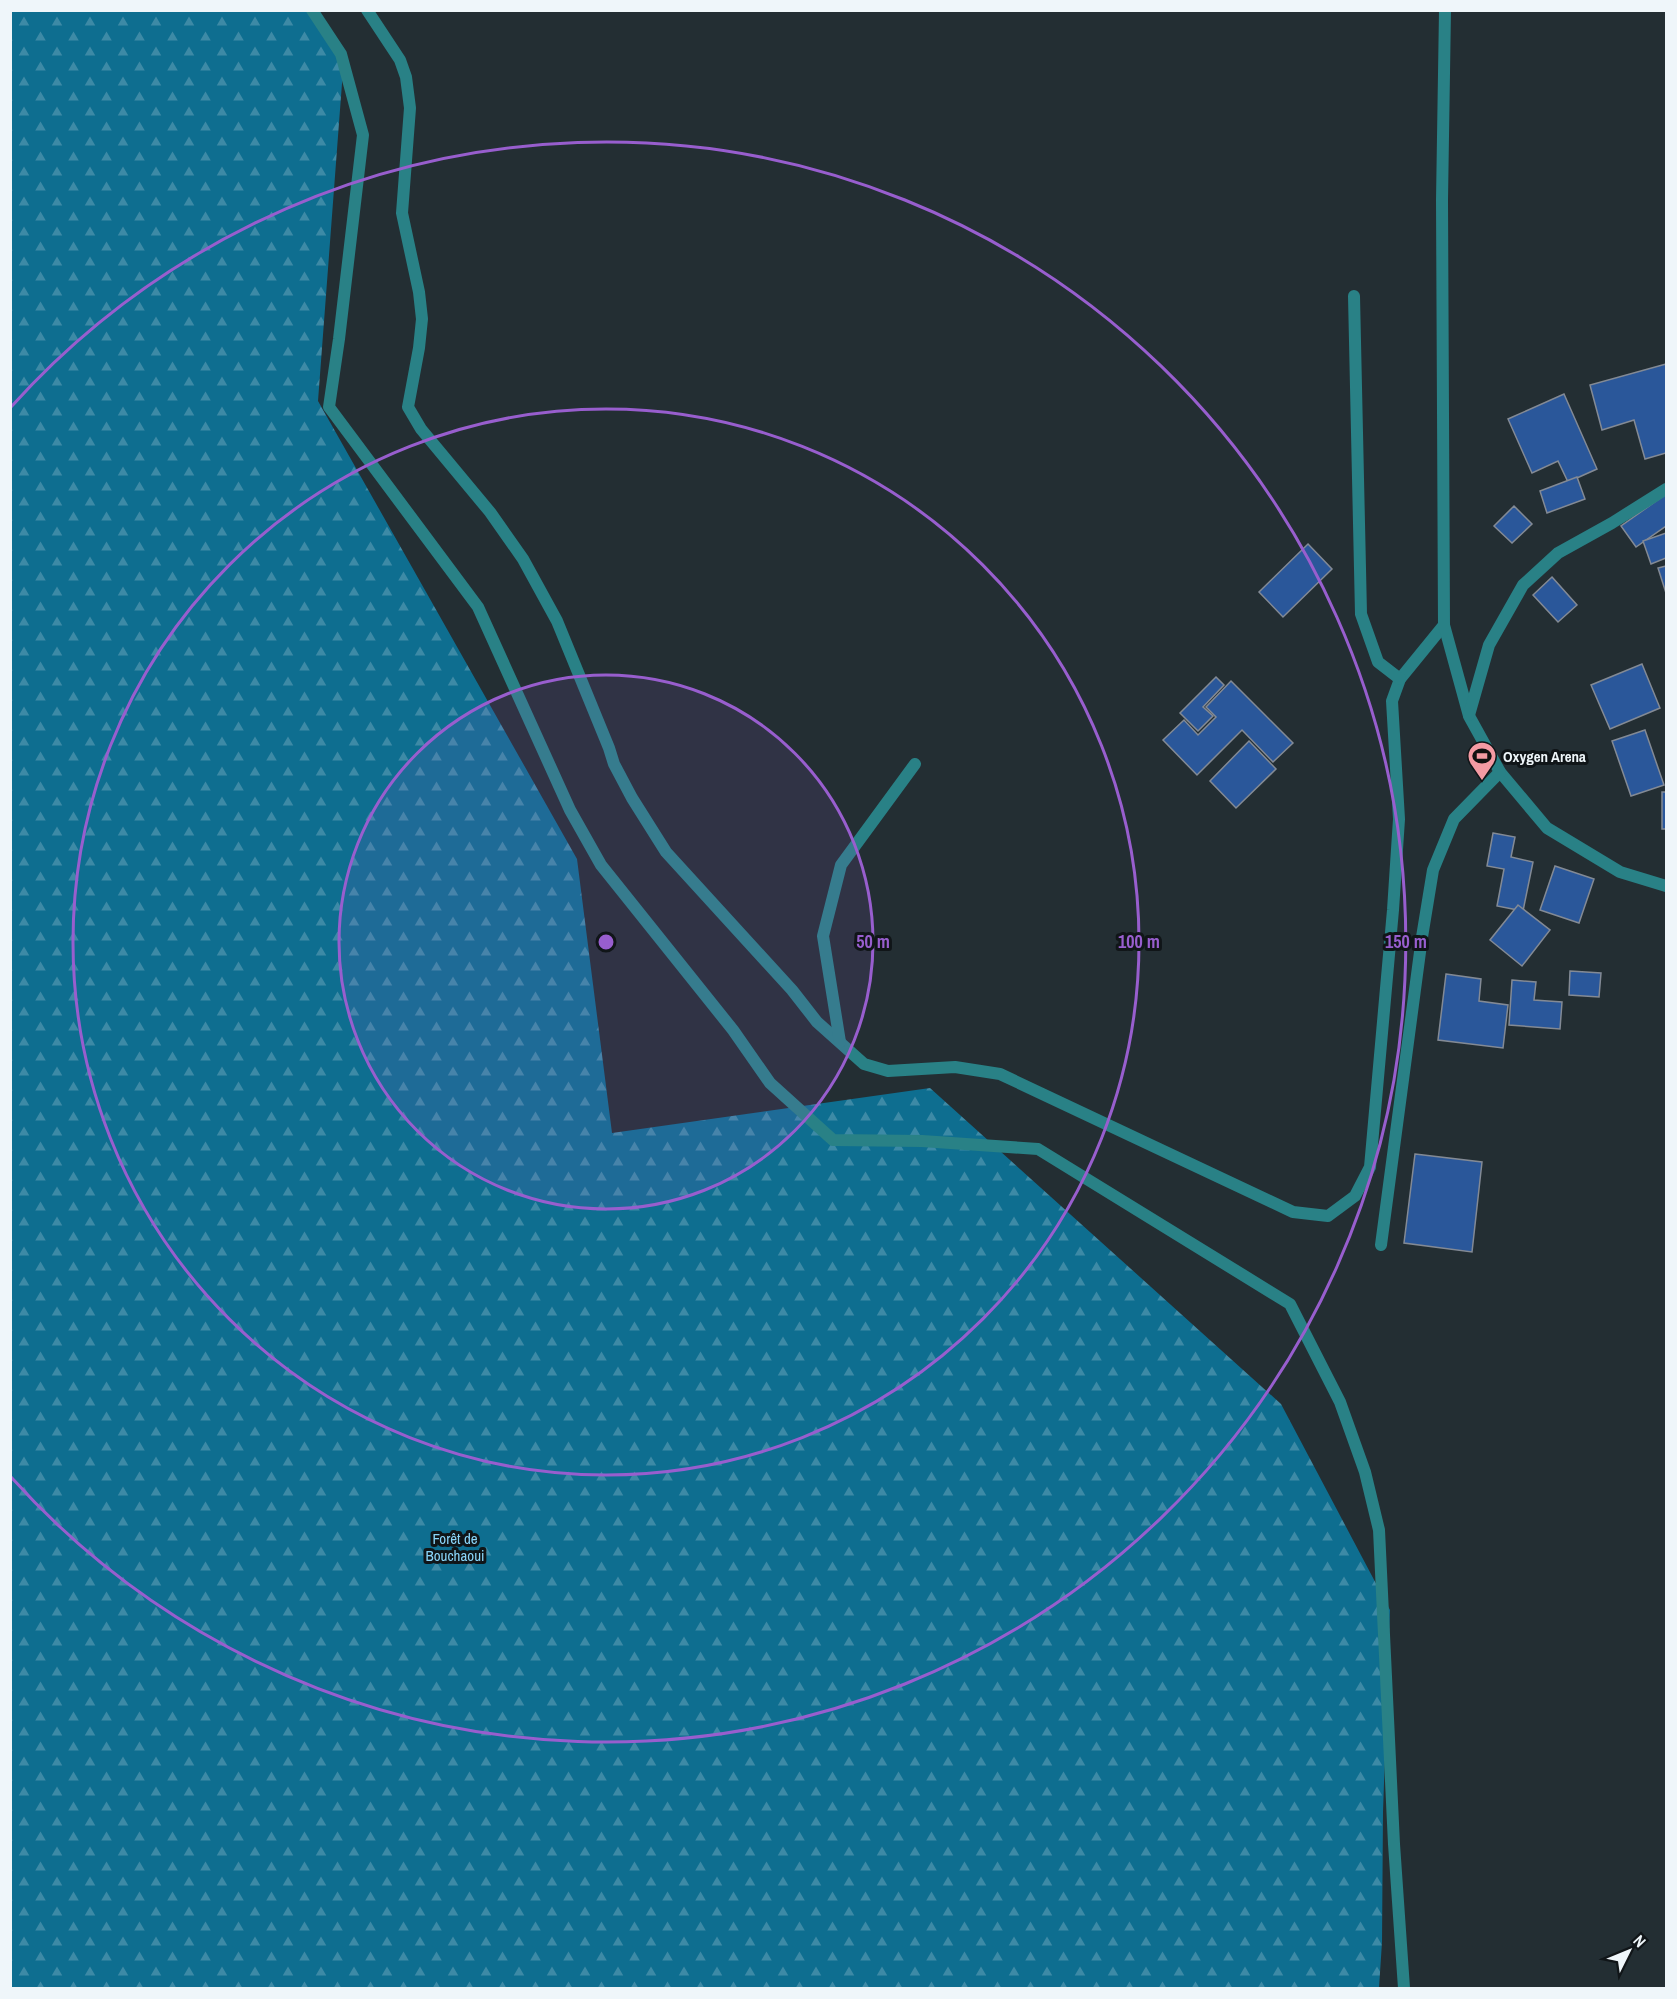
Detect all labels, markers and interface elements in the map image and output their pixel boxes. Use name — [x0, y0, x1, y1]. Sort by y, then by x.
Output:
sports icon: Oxygen Arena — [1466, 740, 1498, 782]
place label: Oxygen Arena — [1503, 746, 1586, 767]
text: 50 m — [856, 929, 890, 954]
text: 100 m — [1118, 929, 1160, 954]
text: 150 m — [1385, 929, 1427, 954]
centre of rings — [596, 932, 616, 952]
park label: Forêt de Bouchaoui — [426, 1528, 484, 1566]
north arrow — [1599, 1921, 1659, 1981]
text: N — [1629, 1930, 1651, 1952]

